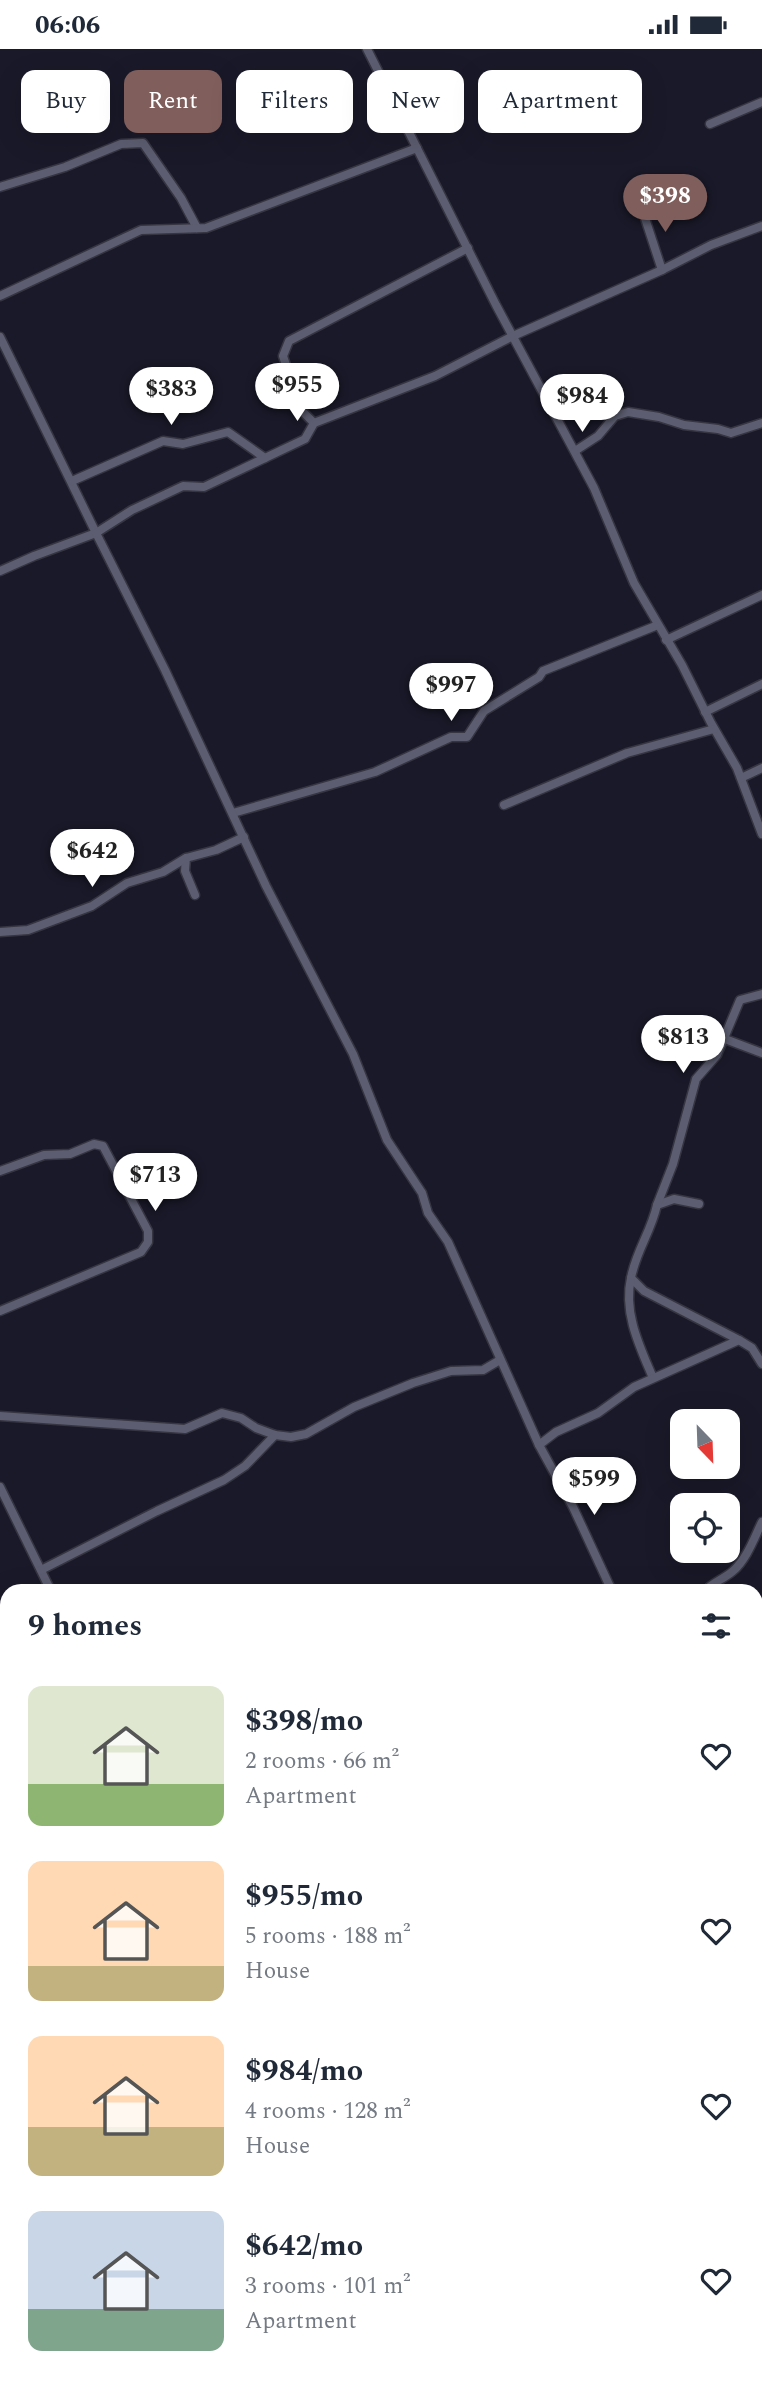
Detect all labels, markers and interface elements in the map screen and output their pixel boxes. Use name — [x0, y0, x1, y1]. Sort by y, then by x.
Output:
text: 06:06 — [35, 5, 100, 45]
chip: Buy — [21, 70, 110, 133]
chip: Rent — [124, 70, 222, 133]
chip: Filters — [236, 70, 353, 133]
chip: New — [367, 70, 464, 133]
chip: Apartment — [478, 70, 642, 133]
pin: $398 — [624, 174, 706, 234]
text: $398 — [639, 179, 691, 214]
pin: $955 — [256, 363, 338, 423]
pin: $383 — [130, 367, 212, 427]
text: $955 — [271, 368, 323, 403]
text: $383 — [145, 372, 197, 407]
pin: $984 — [541, 375, 623, 434]
text: $984 — [556, 379, 608, 414]
pin: $997 — [410, 663, 492, 723]
text: $997 — [425, 668, 477, 703]
pin: $642 — [51, 829, 133, 889]
text: $642 — [66, 834, 118, 869]
pin: $813 — [642, 1016, 724, 1075]
text: $813 — [657, 1020, 709, 1055]
pin: $713 — [114, 1153, 196, 1213]
text: $713 — [129, 1158, 181, 1193]
north arrow — [670, 1409, 740, 1479]
map controls — [670, 1409, 740, 1563]
pin: $599 — [553, 1457, 635, 1517]
text: $599 — [568, 1462, 620, 1497]
button: locate — [670, 1493, 740, 1563]
text: 9 homes — [28, 1603, 142, 1649]
icon: filters — [697, 1607, 735, 1645]
text: $398/mo — [245, 1698, 363, 1744]
icon: home — [84, 1714, 168, 1798]
icon: heart — [697, 1737, 735, 1775]
text: 2 rooms · 66 m² — [245, 1744, 399, 1779]
text: Apartment — [245, 1779, 357, 1814]
text: $955/mo — [245, 1873, 363, 1919]
icon: home — [84, 1889, 168, 1973]
icon: heart — [697, 1912, 735, 1950]
text: 5 rooms · 188 m² — [245, 1919, 411, 1954]
text: House — [245, 1954, 310, 1989]
text: $984/mo — [245, 2048, 363, 2094]
icon: home — [84, 2064, 168, 2148]
icon: heart — [697, 2087, 735, 2125]
text: 4 rooms · 128 m² — [245, 2094, 411, 2129]
text: House — [245, 2129, 310, 2164]
text: $642/mo — [245, 2223, 363, 2269]
icon: home — [84, 2239, 168, 2323]
icon: heart — [697, 2262, 735, 2300]
text: 3 rooms · 101 m² — [245, 2269, 411, 2304]
text: Apartment — [245, 2304, 357, 2339]

